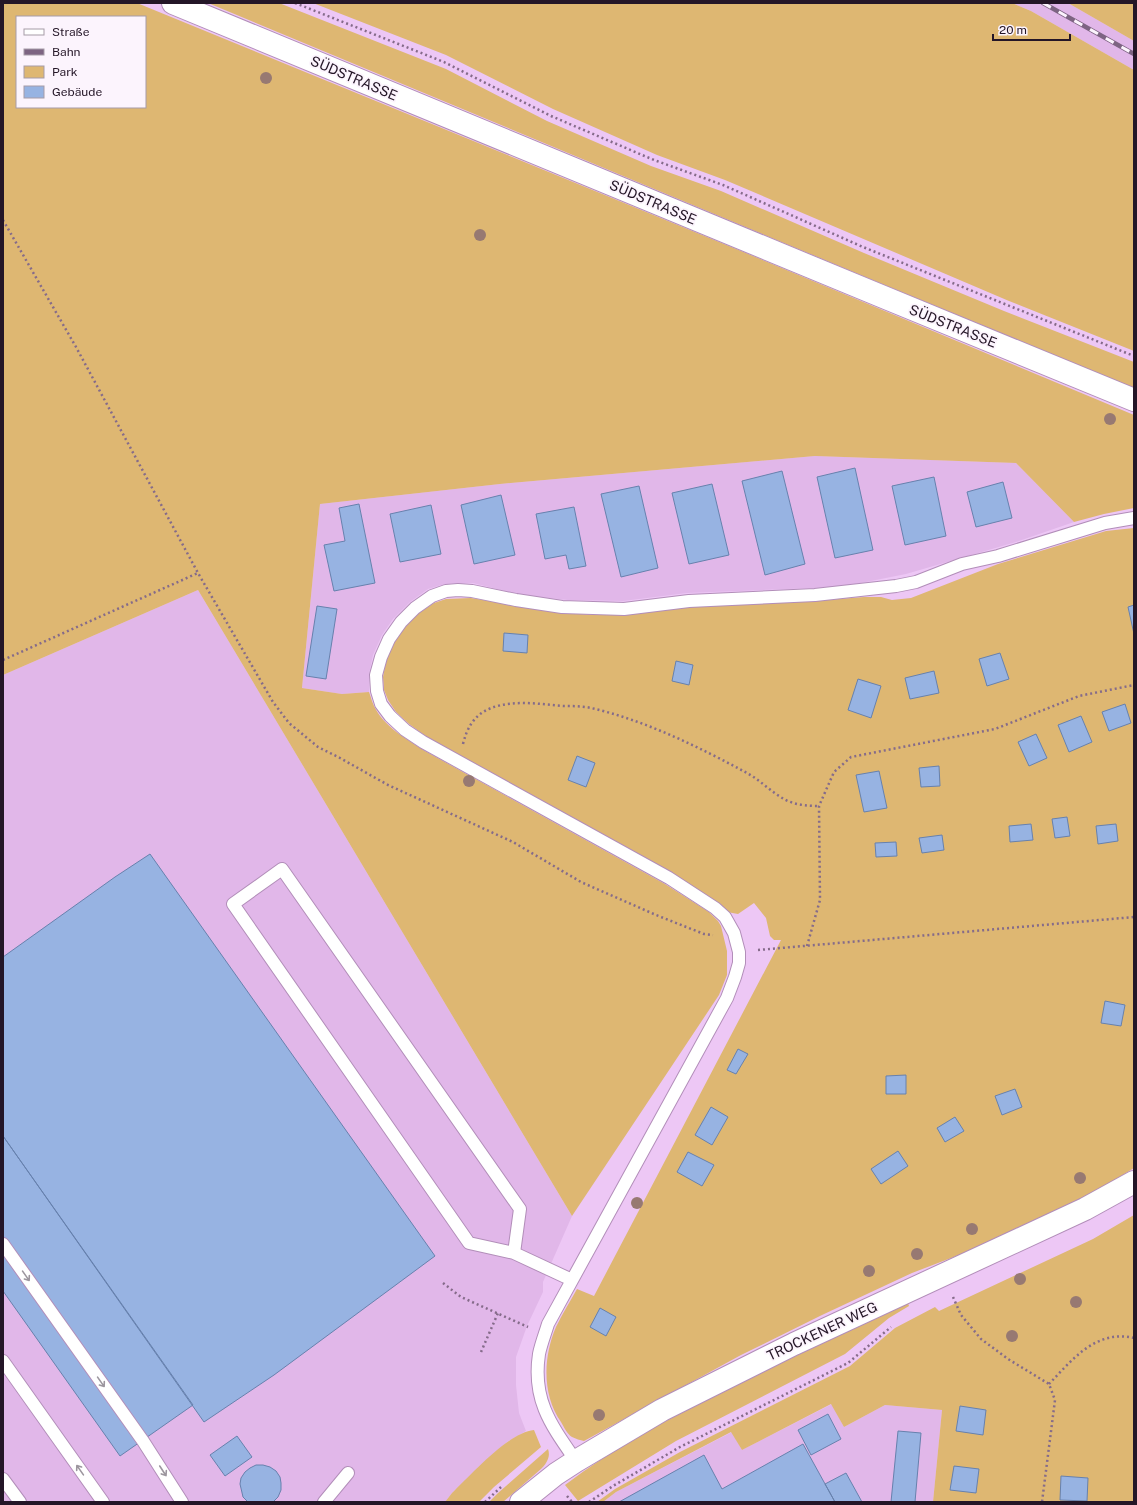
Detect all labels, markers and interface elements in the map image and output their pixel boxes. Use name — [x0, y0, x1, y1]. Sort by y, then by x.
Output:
legend — [16, 16, 146, 108]
scale bar — [993, 16, 1070, 42]
text: 20 m — [999, 23, 1027, 37]
text: Straße — [52, 25, 90, 39]
text: Bahn — [52, 45, 81, 59]
street label: SÜDSTRASSE — [308, 51, 401, 104]
text: Park — [52, 65, 78, 79]
text: Gebäude — [52, 85, 102, 99]
street label: SÜDSTRASSE — [607, 175, 700, 228]
street label: SÜDSTRASSE — [907, 299, 1000, 351]
one-way arrow — [22, 1270, 30, 1281]
street label: TROCKENER WEG — [764, 1298, 880, 1364]
one-way arrow — [97, 1376, 105, 1387]
one-way arrow — [76, 1465, 84, 1476]
one-way arrow — [159, 1465, 167, 1476]

